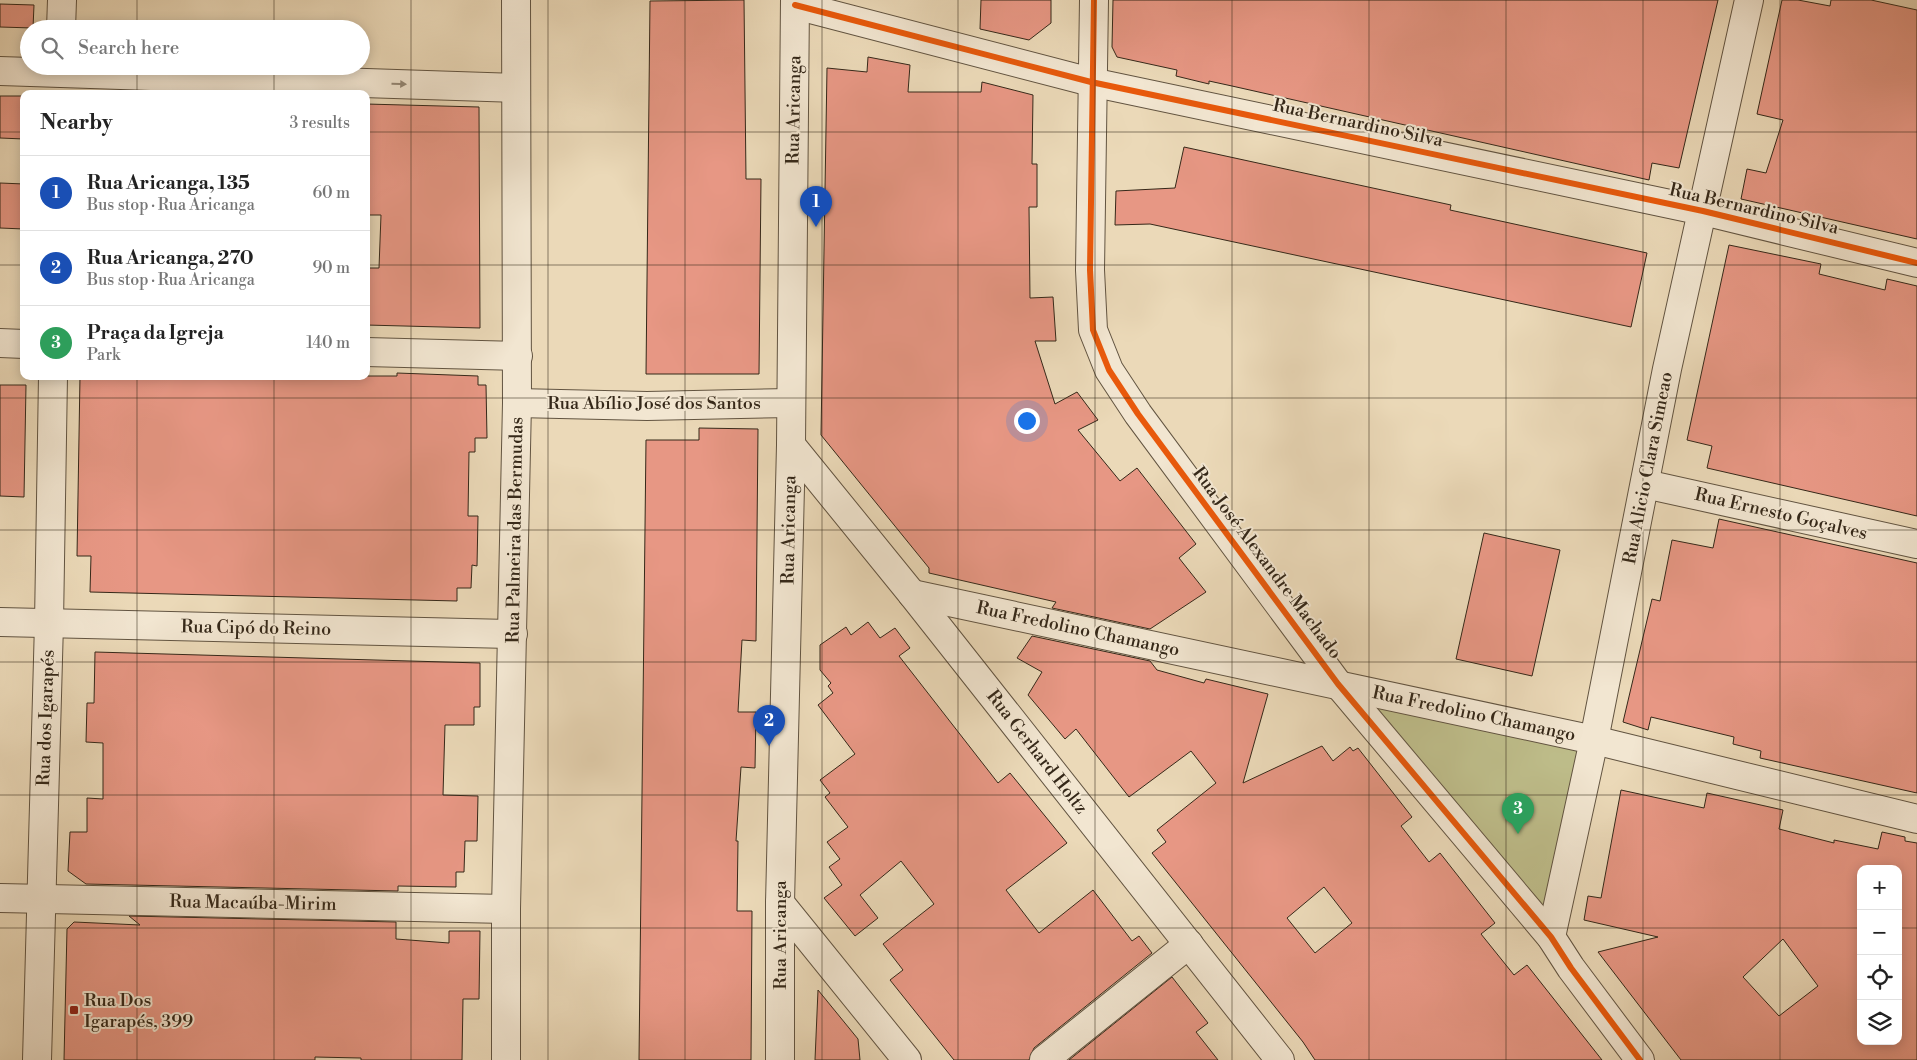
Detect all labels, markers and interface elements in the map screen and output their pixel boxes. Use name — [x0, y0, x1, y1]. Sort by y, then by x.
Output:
search box — [20, 20, 370, 75]
icon: search — [38, 34, 66, 62]
text: Search here — [78, 36, 179, 60]
street label: Rua Aricanga — [782, 54, 806, 165]
one-way arrow — [391, 80, 407, 88]
street label: Rua Bernardino Silva — [1271, 94, 1446, 152]
text: Nearby — [40, 110, 113, 136]
text: 3 results — [289, 113, 350, 133]
text: Rua Aricanga, 135 — [87, 171, 250, 195]
street label: Rua Bernardino Silva — [1667, 178, 1842, 240]
text: 1 — [52, 183, 60, 203]
text: 60 m — [312, 183, 350, 203]
pin: 1 — [800, 186, 832, 227]
text: Bus stop · Rua Aricanga — [87, 195, 255, 215]
text: Rua Aricanga, 270 — [87, 246, 254, 270]
text: 2 — [51, 258, 61, 278]
text: 90 m — [312, 258, 350, 278]
text: Bus stop · Rua Aricanga — [87, 270, 255, 290]
text: Praça da Igreja — [87, 321, 224, 345]
text: 3 — [51, 333, 61, 353]
text: 140 m — [306, 333, 350, 353]
text: Park — [87, 345, 120, 365]
street label: Rua Alicio Clara Simeao — [1618, 370, 1678, 566]
street label: Rua Abílio José dos Santos — [547, 392, 761, 415]
your location — [1014, 408, 1040, 434]
street label: Rua Palmeira das Bermudas — [502, 416, 528, 644]
street label: Rua José Alexandre Machado — [1187, 462, 1347, 664]
street label: Rua Aricanga — [777, 474, 801, 585]
street label: Rua Ernesto Goçalves — [1692, 483, 1870, 545]
street label: Rua Fredolino Chamango — [974, 596, 1182, 662]
street label: Rua Cipó do Reino — [181, 615, 331, 641]
street label: Rua dos Igarapés — [32, 649, 60, 787]
street label: Rua Fredolino Chamango — [1370, 681, 1578, 747]
street label: Rua Gerhard Holtz — [981, 685, 1093, 819]
pin: 2 — [753, 705, 785, 746]
pin: 3 — [1502, 793, 1534, 834]
map controls — [1857, 865, 1902, 1045]
button: + — [1857, 865, 1902, 910]
street label: Rua Aricanga — [769, 879, 792, 990]
street label: Rua Macaúba-Mirim — [169, 890, 337, 916]
button: − — [1857, 910, 1902, 955]
button: locate — [1857, 955, 1902, 1000]
place label: Rua Dos Igarapés, 399 — [84, 989, 193, 1033]
button: layers — [1857, 1000, 1902, 1045]
marker: Rua Dos Igarapés, 399 — [68, 1004, 80, 1016]

